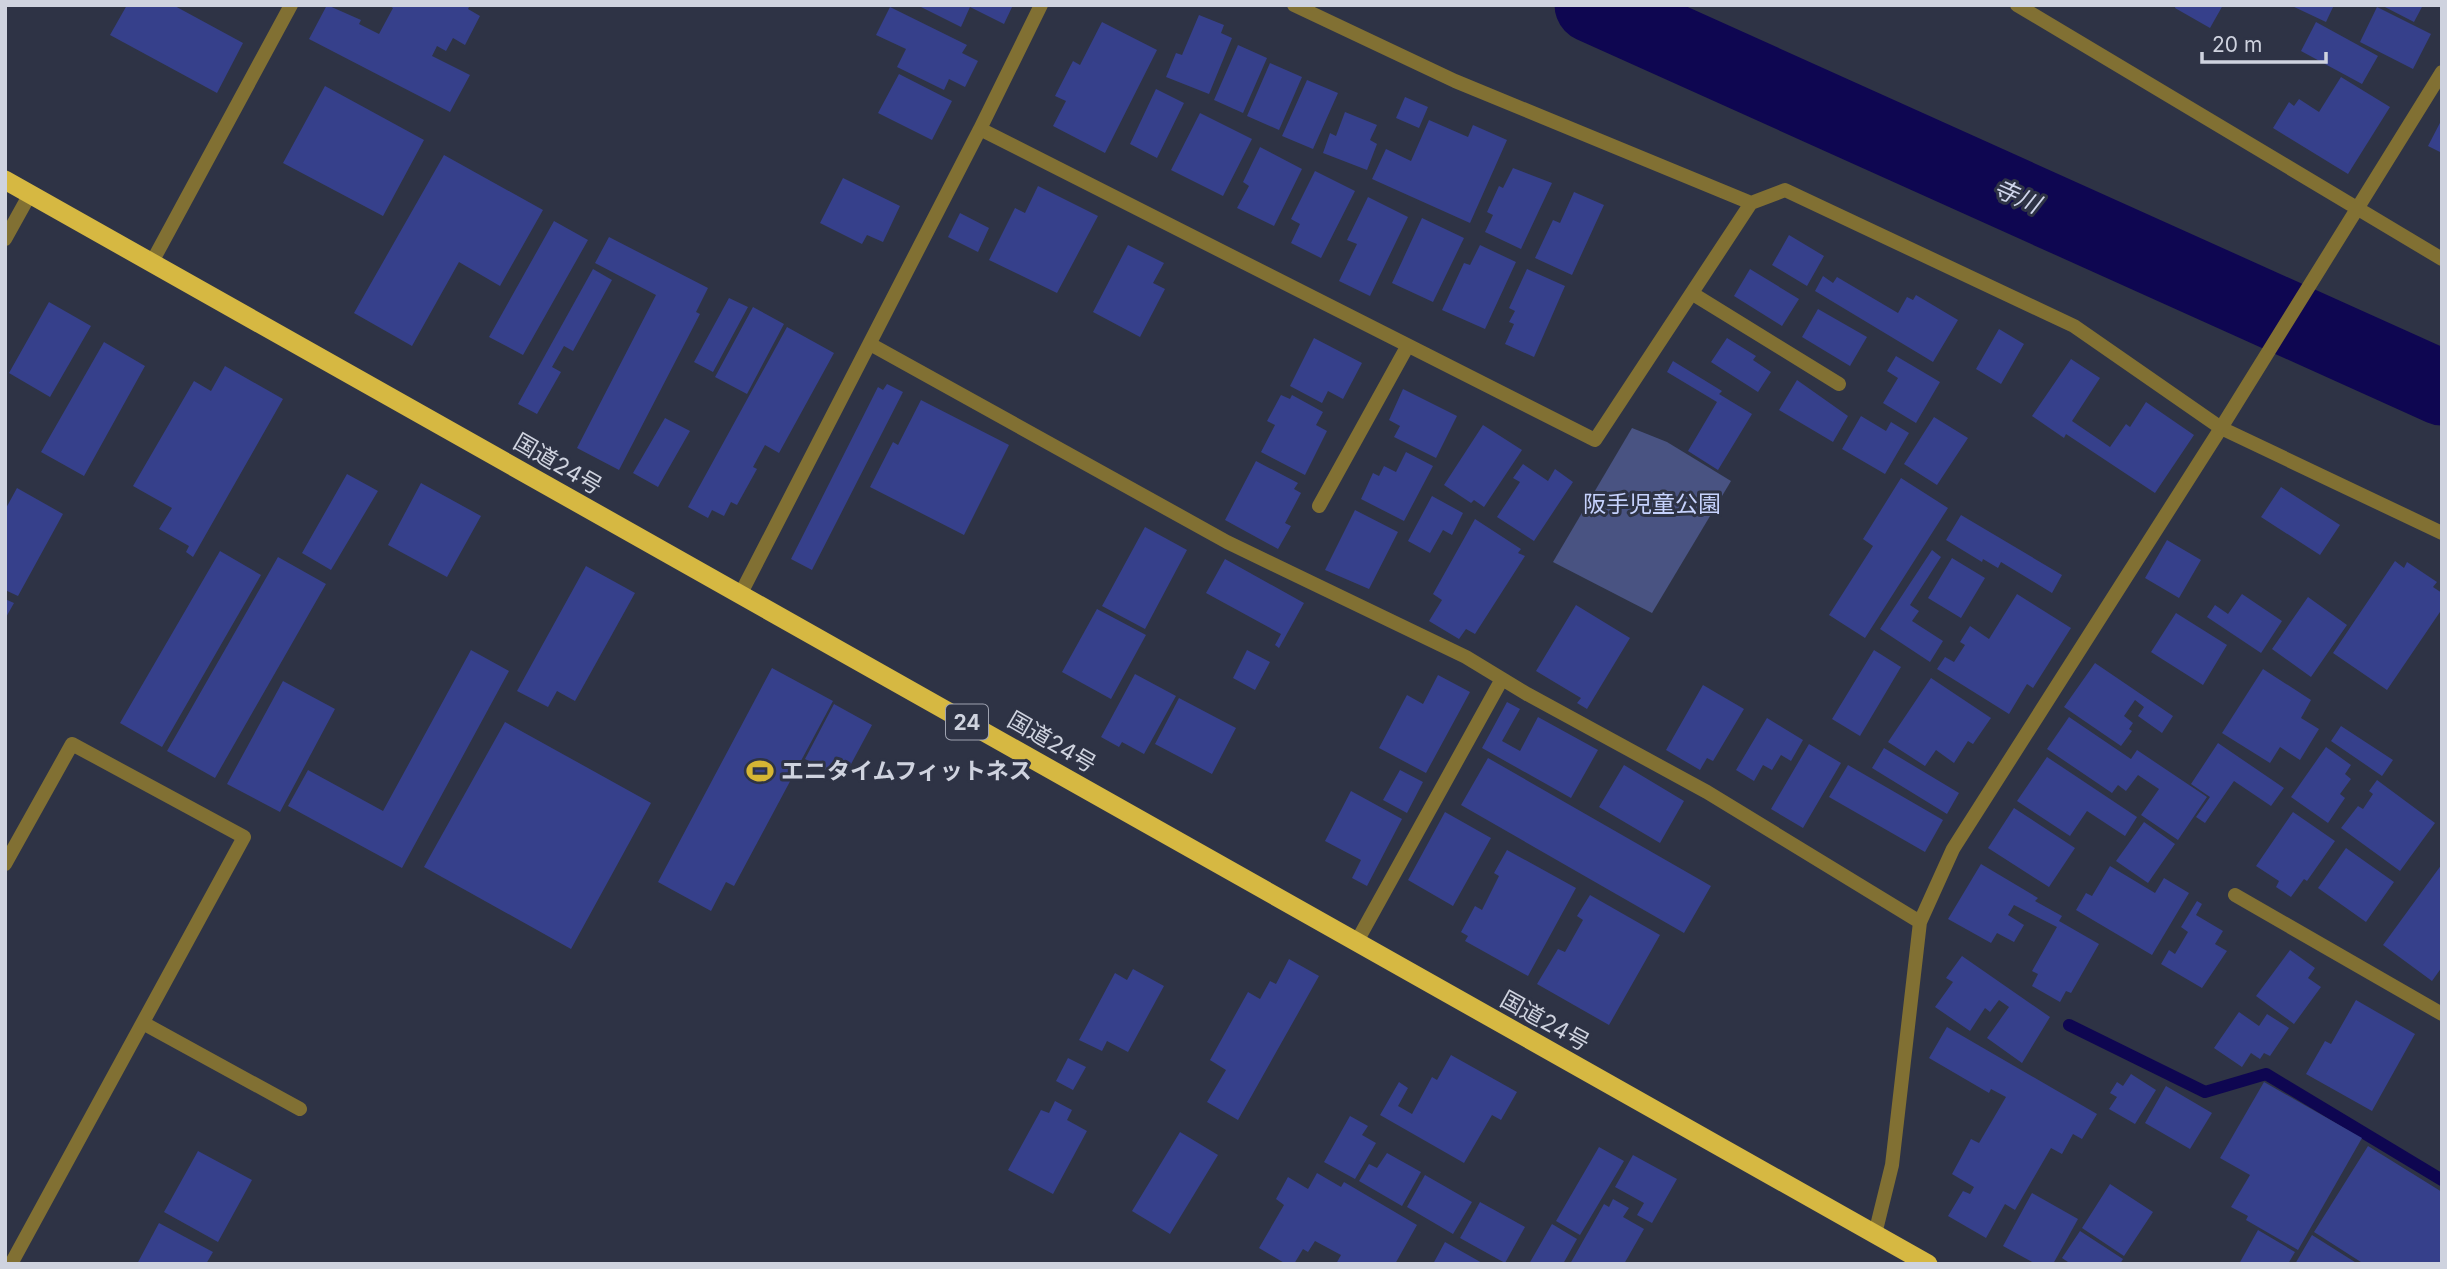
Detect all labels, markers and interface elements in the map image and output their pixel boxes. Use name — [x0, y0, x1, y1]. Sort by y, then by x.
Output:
scale bar — [2202, 21, 2326, 65]
text: 20 m — [2212, 32, 2262, 57]
water label: 寺川 — [1989, 173, 2048, 220]
street label: 国道24号 — [509, 427, 607, 501]
park label: 阪手児童公園 — [1583, 490, 1721, 518]
road number: 24 — [946, 704, 988, 740]
street label: 国道24号 — [1003, 705, 1101, 779]
sports icon: エニタイムフィットネス — [745, 756, 775, 786]
place label: エニタイムフィットネス — [781, 757, 1032, 785]
street label: 国道24号 — [1496, 985, 1594, 1057]

